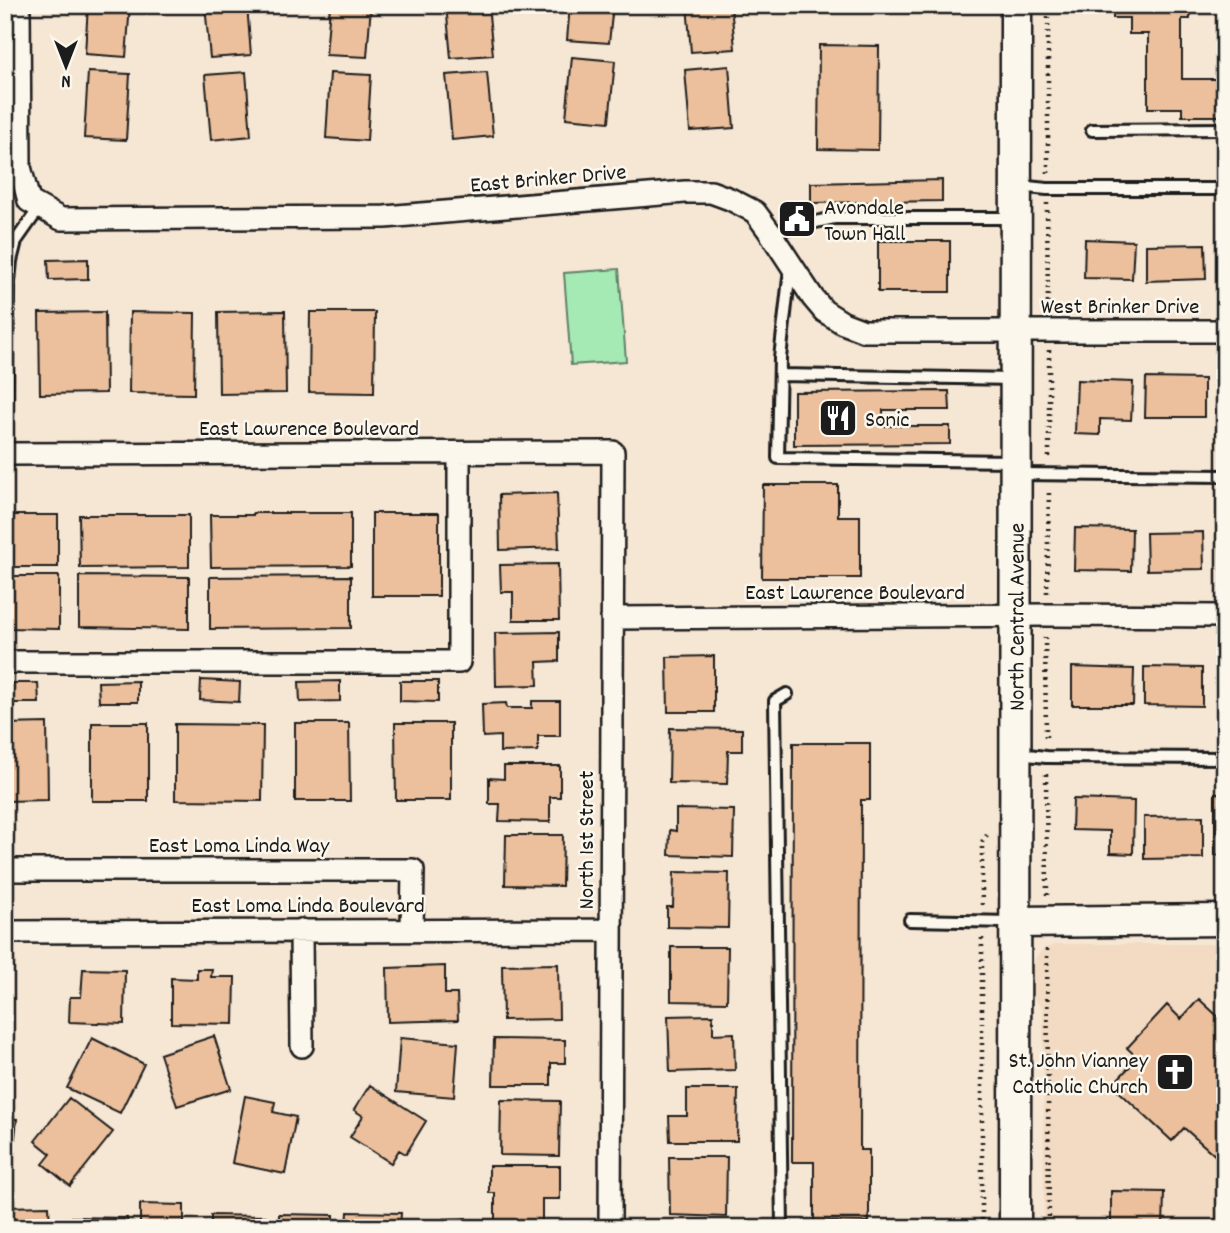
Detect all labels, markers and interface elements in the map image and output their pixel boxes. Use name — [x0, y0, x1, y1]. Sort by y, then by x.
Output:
north arrow — [32, 32, 102, 102]
text: N — [61, 66, 71, 93]
street label: East Brinker Drive — [469, 157, 628, 204]
place label: Avondale Town Hall — [824, 193, 906, 252]
public building icon: Avondale Town Hall — [776, 198, 818, 240]
street label: West Brinker Drive — [1041, 292, 1199, 325]
restaurant icon: Sonic — [817, 397, 859, 439]
place label: Sonic — [865, 405, 909, 438]
street label: East Lawrence Boulevard — [199, 414, 419, 447]
street label: North Central Avenue — [1002, 523, 1036, 711]
street label: East Lawrence Boulevard — [745, 578, 965, 611]
street label: North 1st Street — [572, 771, 605, 909]
street label: East Loma Linda Way — [149, 831, 330, 864]
street label: East Loma Linda Boulevard — [191, 891, 425, 924]
place label: St. John Vianney Catholic Church — [1009, 1046, 1149, 1105]
church icon: St. John Vianney Catholic Church — [1154, 1051, 1196, 1093]

